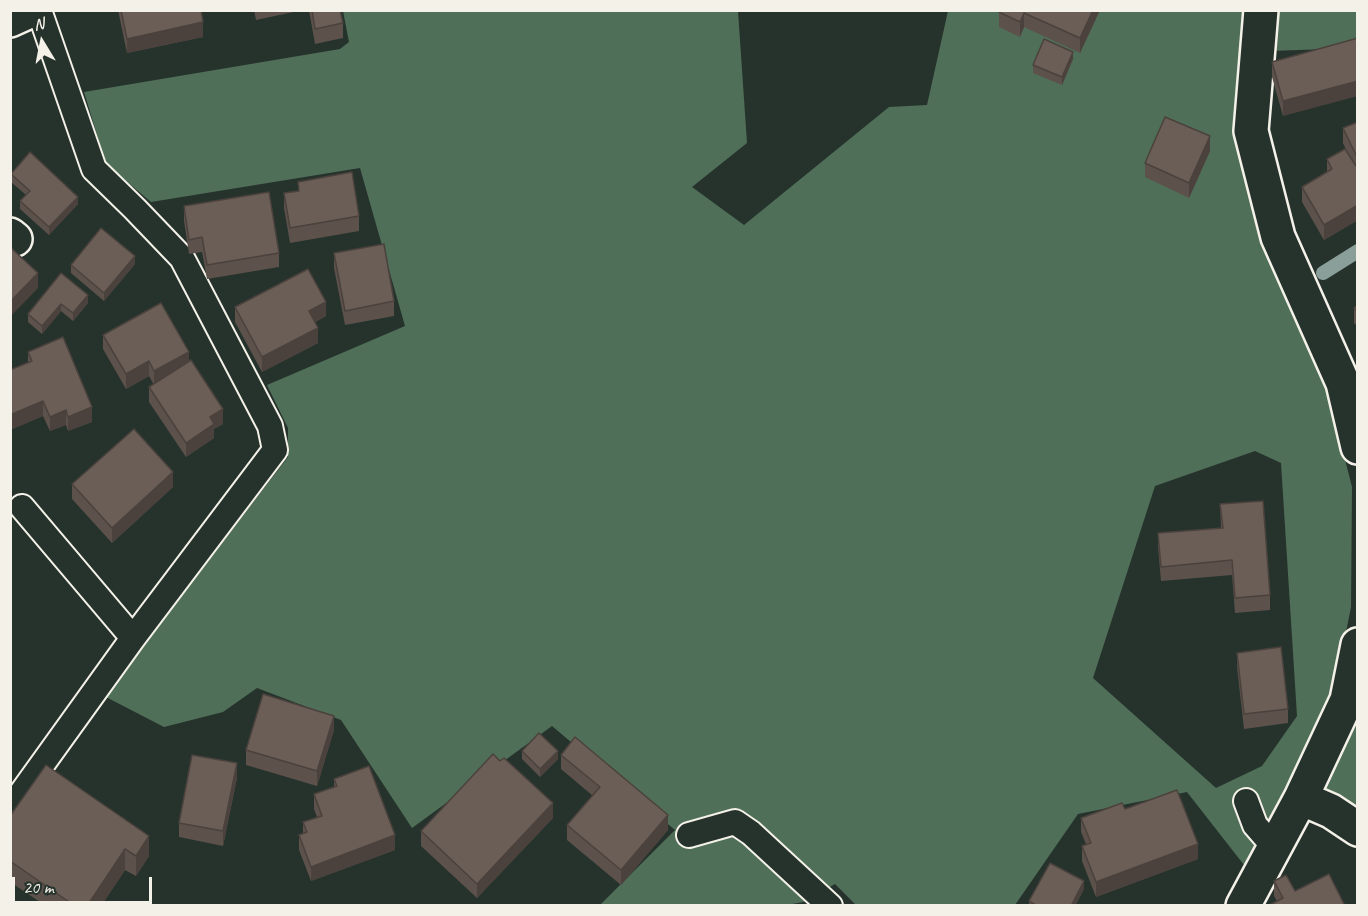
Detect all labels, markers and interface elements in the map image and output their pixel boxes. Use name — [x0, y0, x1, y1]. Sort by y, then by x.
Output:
north arrow — [12, 12, 72, 72]
text: N — [32, 14, 45, 35]
scale bar — [15, 865, 154, 903]
text: 20 m — [23, 876, 54, 898]

